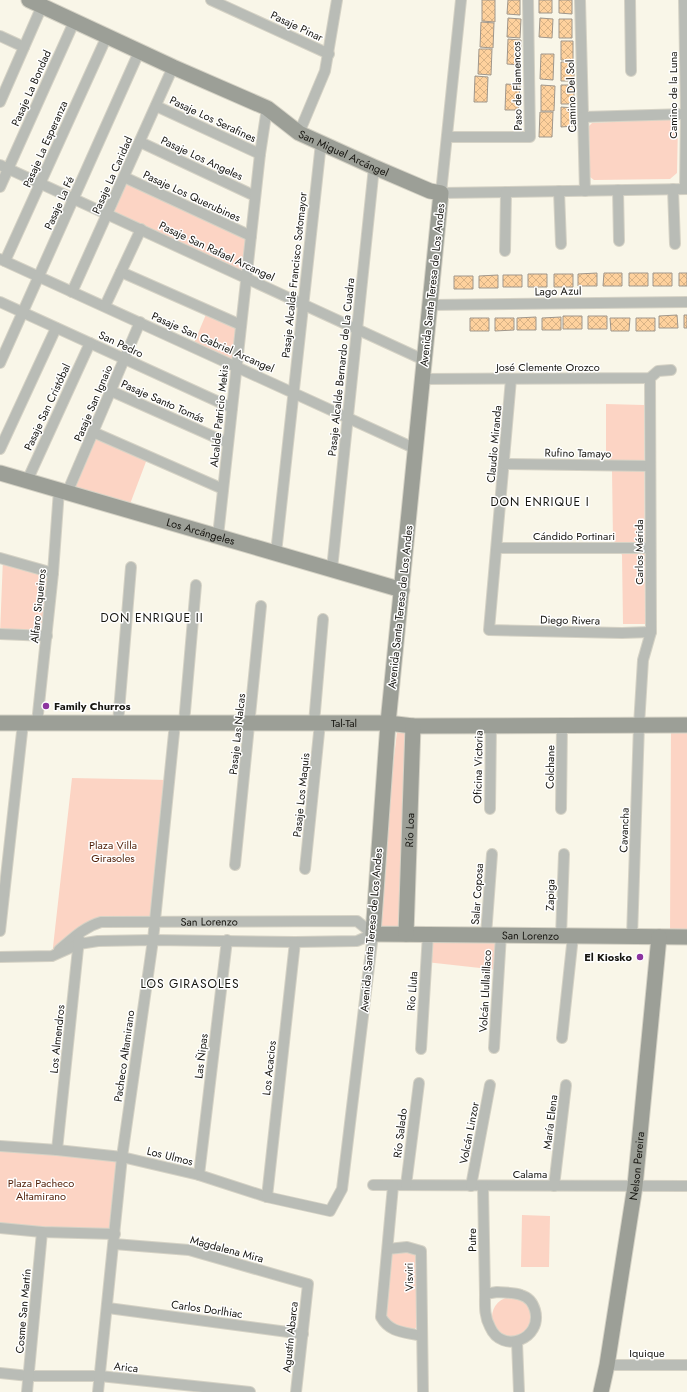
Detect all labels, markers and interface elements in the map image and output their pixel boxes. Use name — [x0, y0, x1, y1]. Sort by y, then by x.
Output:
street label: Pasaje Pinar — [268, 7, 326, 45]
street label: Paso de Flamencos — [508, 41, 526, 131]
street label: Pasaje La Bondad — [7, 47, 55, 129]
street label: Camino de la Luna — [665, 51, 681, 139]
street label: Camino Del Sol — [562, 59, 580, 133]
street label: Pasaje Los Serafines — [167, 92, 259, 146]
street label: Pasaje La Esperanza — [19, 98, 71, 190]
street label: San Miguel Arcángel — [296, 126, 391, 180]
street label: Pasaje Los Angeles — [158, 132, 246, 184]
street label: Pasaje La Caridad — [88, 134, 136, 216]
street label: Pasaje Los Querubines — [141, 166, 244, 226]
street label: Pasaje La Fé — [40, 173, 78, 232]
street label: Pasaje Alcalde Francisco Sotomayor — [277, 191, 311, 359]
street label: Avenida Santa Teresa de Los Andes — [415, 202, 449, 367]
street label: Pasaje San Rafael Arcangel — [157, 217, 277, 285]
street label: Pasaje Alcalde Bernardo de La Cuadra — [324, 277, 358, 457]
street label: Lago Azul — [534, 283, 582, 299]
street label: Pasaje San Gabriel Arcangel — [149, 308, 277, 376]
street label: San Pedro — [96, 327, 146, 361]
street label: José Clemente Orozco — [494, 359, 600, 375]
street label: Pasaje San Cristóbal — [20, 361, 74, 453]
street label: Pasaje San Ignaio — [70, 362, 116, 444]
street label: Alcalde Patricio Mekis — [206, 364, 232, 468]
street label: Pasaje Santo Tomás — [119, 375, 208, 427]
street label: Claudio Miranda — [483, 405, 505, 483]
street label: Rufino Tamayo — [544, 444, 612, 462]
district label: DON ENRIQUE I — [490, 493, 590, 511]
street label: Los Arcángeles — [165, 514, 237, 549]
street label: Carlos Mérida — [631, 519, 647, 585]
street label: Avenida Santa Teresa de Los Andes — [383, 524, 417, 689]
street label: Cándido Portinari — [533, 528, 615, 544]
street label: Alfaro Siqueiros — [26, 567, 50, 644]
district label: DON ENRIQUE II — [100, 609, 204, 627]
street label: Diego Rivera — [540, 611, 600, 629]
street label: Pasaje Las Nalcas — [225, 692, 249, 775]
place label: Family Churros — [54, 698, 130, 714]
marker: Family Churros — [41, 701, 51, 711]
street label: Tal-Tal — [331, 715, 357, 731]
street label: Oficina Victoria — [469, 730, 487, 804]
street label: Colchane — [542, 745, 558, 789]
street label: Pasaje Los Maquis — [289, 752, 313, 838]
street label: Cavancha — [615, 807, 633, 853]
street label: Río Loa — [401, 812, 418, 848]
park label: Plaza Villa Girasoles — [89, 837, 137, 866]
street label: Avenida Santa Teresa de Los Andes — [356, 847, 386, 1012]
street label: Salar Coposa — [467, 863, 487, 925]
street label: Zapiga — [541, 879, 559, 911]
street label: San Lorenzo — [180, 913, 238, 930]
street label: San Lorenzo — [502, 927, 559, 944]
street label: Volcán Llullaillaco — [475, 949, 495, 1033]
place label: El Kiosko — [584, 949, 633, 965]
marker: El Kiosko — [635, 952, 645, 962]
street label: Río Lluta — [403, 971, 421, 1011]
district label: LOS GIRASOLES — [140, 975, 240, 993]
street label: Los Almendros — [45, 1003, 69, 1074]
street label: Pacheco Altamirano — [110, 1009, 138, 1103]
street label: Las Ñipas — [190, 1032, 212, 1079]
street label: Los Acacios — [258, 1039, 280, 1096]
street label: María Elena — [539, 1094, 561, 1150]
street label: Volcán Linzor — [455, 1100, 483, 1165]
street label: Río Salado — [389, 1107, 411, 1159]
street label: Nelson Pereira — [625, 1131, 648, 1201]
street label: Los Ulmos — [145, 1143, 195, 1170]
street label: Calama — [513, 1166, 547, 1182]
park label: Plaza Pacheco Altamirano — [8, 1175, 74, 1204]
street label: Putre — [464, 1228, 480, 1252]
street label: Magdalena Mira — [188, 1232, 266, 1266]
street label: Visviri — [401, 1262, 417, 1292]
street label: Cosme San Martín — [11, 1268, 35, 1354]
street label: Carlos Dorlhiac — [170, 1296, 244, 1322]
street label: Agustín Abarca — [278, 1301, 302, 1373]
street label: Iquique — [629, 1345, 665, 1361]
street label: Arica — [113, 1358, 139, 1376]

